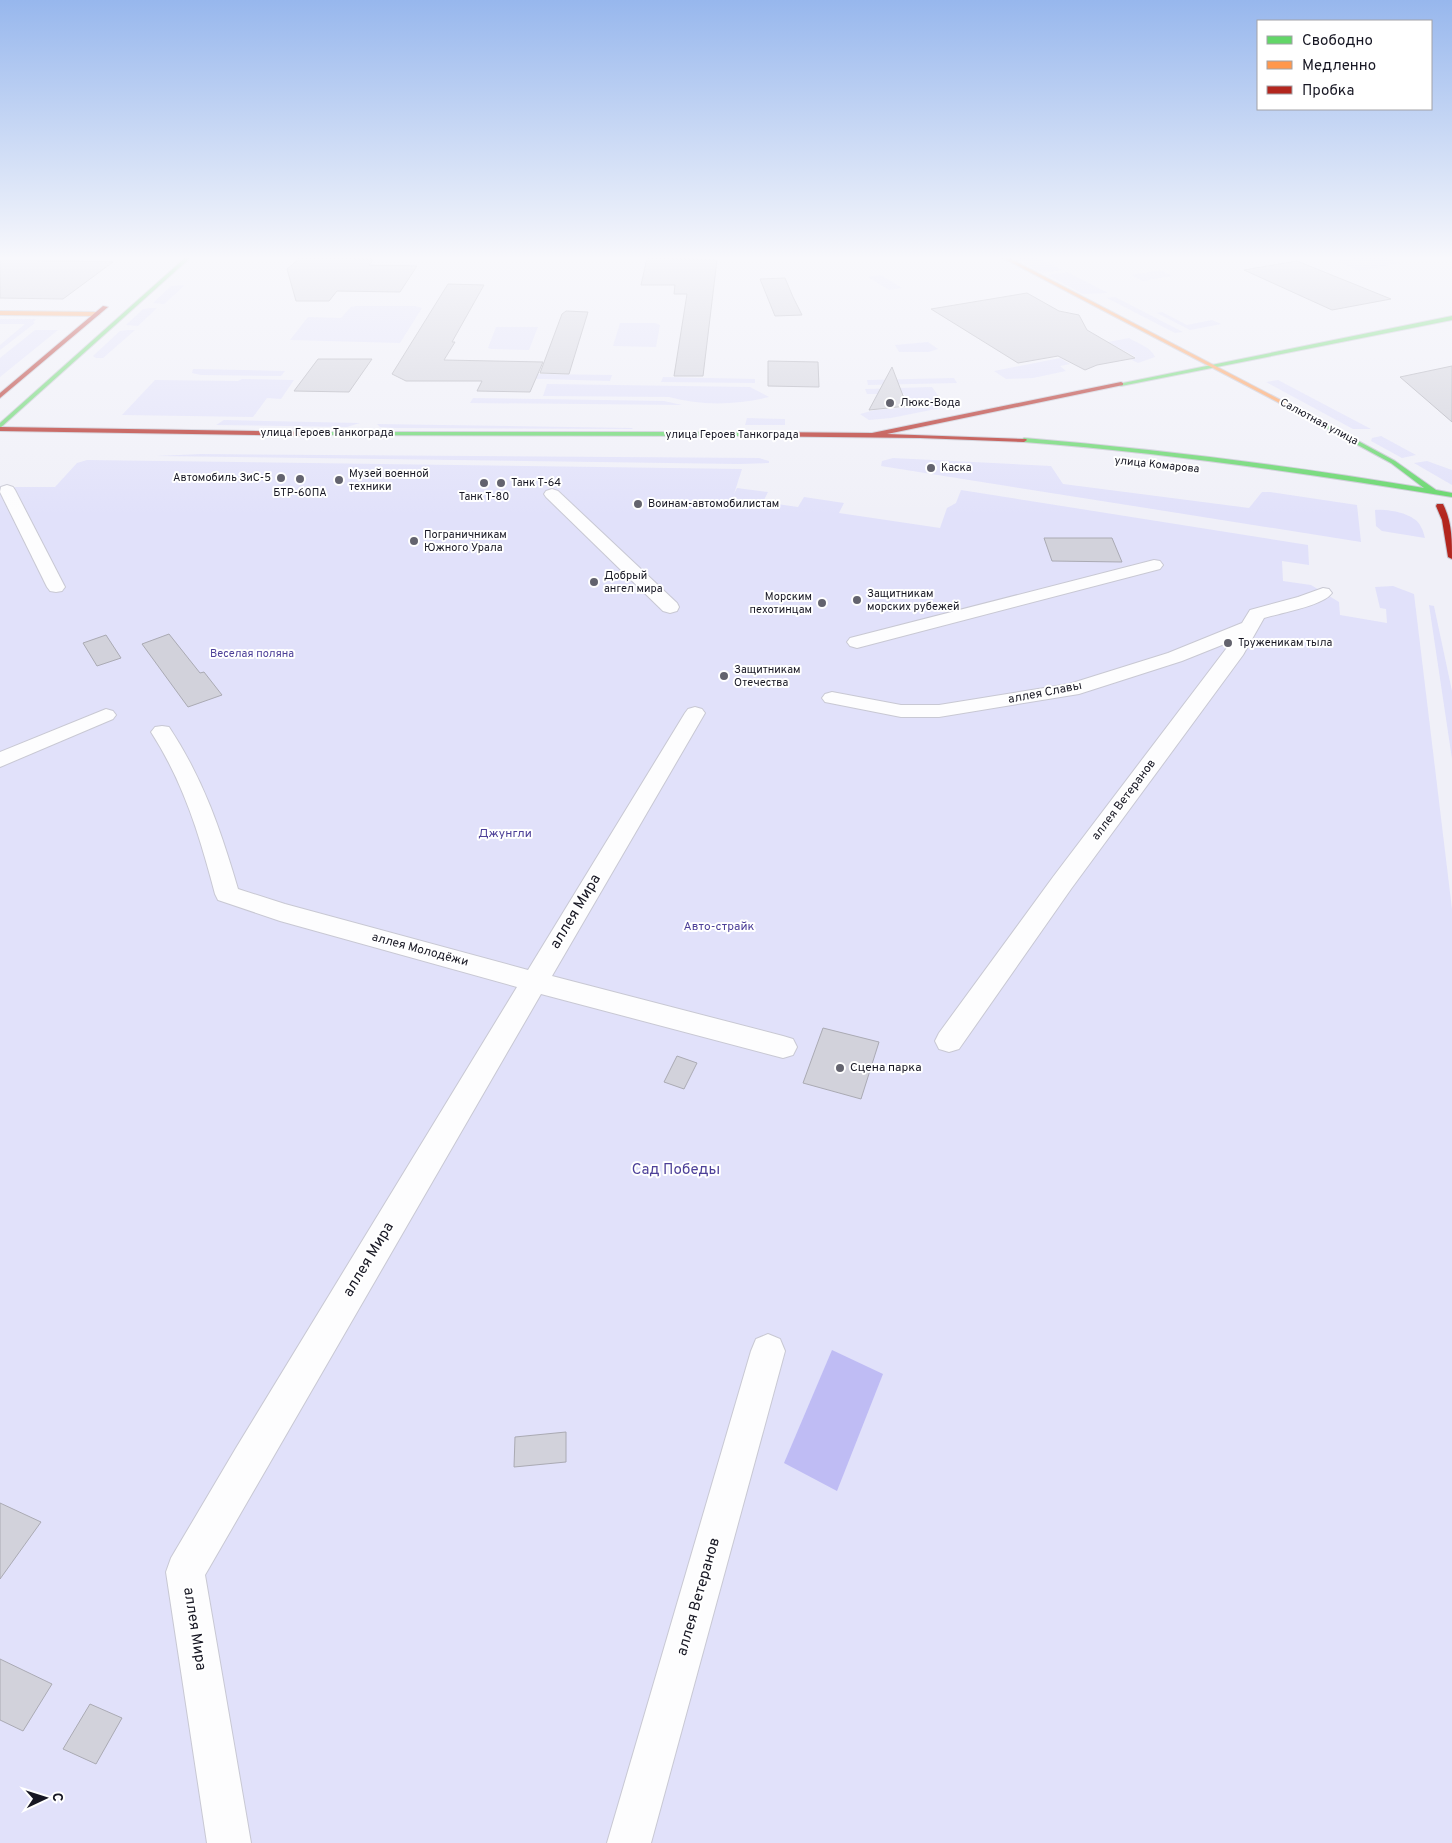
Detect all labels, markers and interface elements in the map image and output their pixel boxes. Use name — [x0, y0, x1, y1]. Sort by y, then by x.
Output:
legend — [1257, 20, 1432, 110]
text: Свободно — [1302, 32, 1373, 51]
text: Медленно — [1302, 57, 1376, 76]
text: Пробка — [1302, 82, 1354, 101]
street label: Салютная улица — [1277, 395, 1361, 449]
place label: Люкс-Вода — [900, 396, 961, 410]
marker: Люкс-Вода — [884, 397, 896, 409]
street label: улица Героев Танкограда — [261, 426, 394, 440]
street label: улица Героев Танкограда — [666, 428, 799, 442]
street label: улица Комарова — [1114, 454, 1200, 476]
place label: Каска — [941, 461, 972, 475]
marker: Каска — [925, 462, 937, 474]
place label: Музей военной техники — [349, 467, 429, 494]
place label: Автомобиль ЗиС-5 — [173, 471, 271, 485]
marker: Автомобиль ЗиС-5 — [275, 472, 287, 484]
marker: БТР-60ПА — [294, 473, 306, 485]
marker: Музей военной техники — [333, 474, 345, 486]
place label: Танк Т-64 — [511, 476, 561, 490]
marker: Танк Т-80 — [478, 477, 490, 489]
marker: Танк Т-64 — [495, 477, 507, 489]
place label: БТР-60ПА — [273, 486, 327, 500]
place label: Танк Т-80 — [459, 490, 509, 504]
place label: Воинам-автомобилистам — [648, 497, 779, 511]
marker: Воинам-автомобилистам — [632, 498, 644, 510]
place label: Пограничникам Южного Урала — [424, 528, 507, 555]
marker: Пограничникам Южного Урала — [408, 535, 420, 547]
place label: Добрый ангел мира — [604, 569, 663, 596]
marker: Добрый ангел мира — [588, 576, 600, 588]
place label: Защитникам морских рубежей — [867, 587, 960, 614]
place label: Морским пехотинцам — [750, 590, 812, 617]
marker: Защитникам морских рубежей — [851, 594, 863, 606]
marker: Морским пехотинцам — [816, 597, 828, 609]
place label: Труженикам тыла — [1238, 636, 1332, 650]
marker: Труженикам тыла — [1222, 637, 1234, 649]
park label: Веселая поляна — [210, 647, 294, 661]
place label: Защитникам Отечества — [734, 663, 800, 690]
marker: Защитникам Отечества — [718, 670, 730, 682]
street label: аллея Славы — [1007, 678, 1083, 708]
street label: аллея Ветеранов — [1088, 756, 1160, 844]
park label: Джунгли — [478, 826, 532, 842]
street label: аллея Мира — [546, 871, 606, 953]
park label: Авто-страйк — [684, 919, 755, 935]
street label: аллея Молодёжи — [370, 929, 470, 971]
place label: Сцена парка — [850, 1060, 922, 1076]
marker: Сцена парка — [834, 1062, 846, 1074]
park label: Сад Победы — [632, 1161, 720, 1180]
street label: аллея Мира — [339, 1219, 399, 1301]
street label: аллея Ветеранов — [673, 1536, 725, 1658]
street label: аллея Мира — [178, 1586, 210, 1672]
north arrow — [20, 1773, 70, 1823]
text: С — [48, 1792, 65, 1802]

